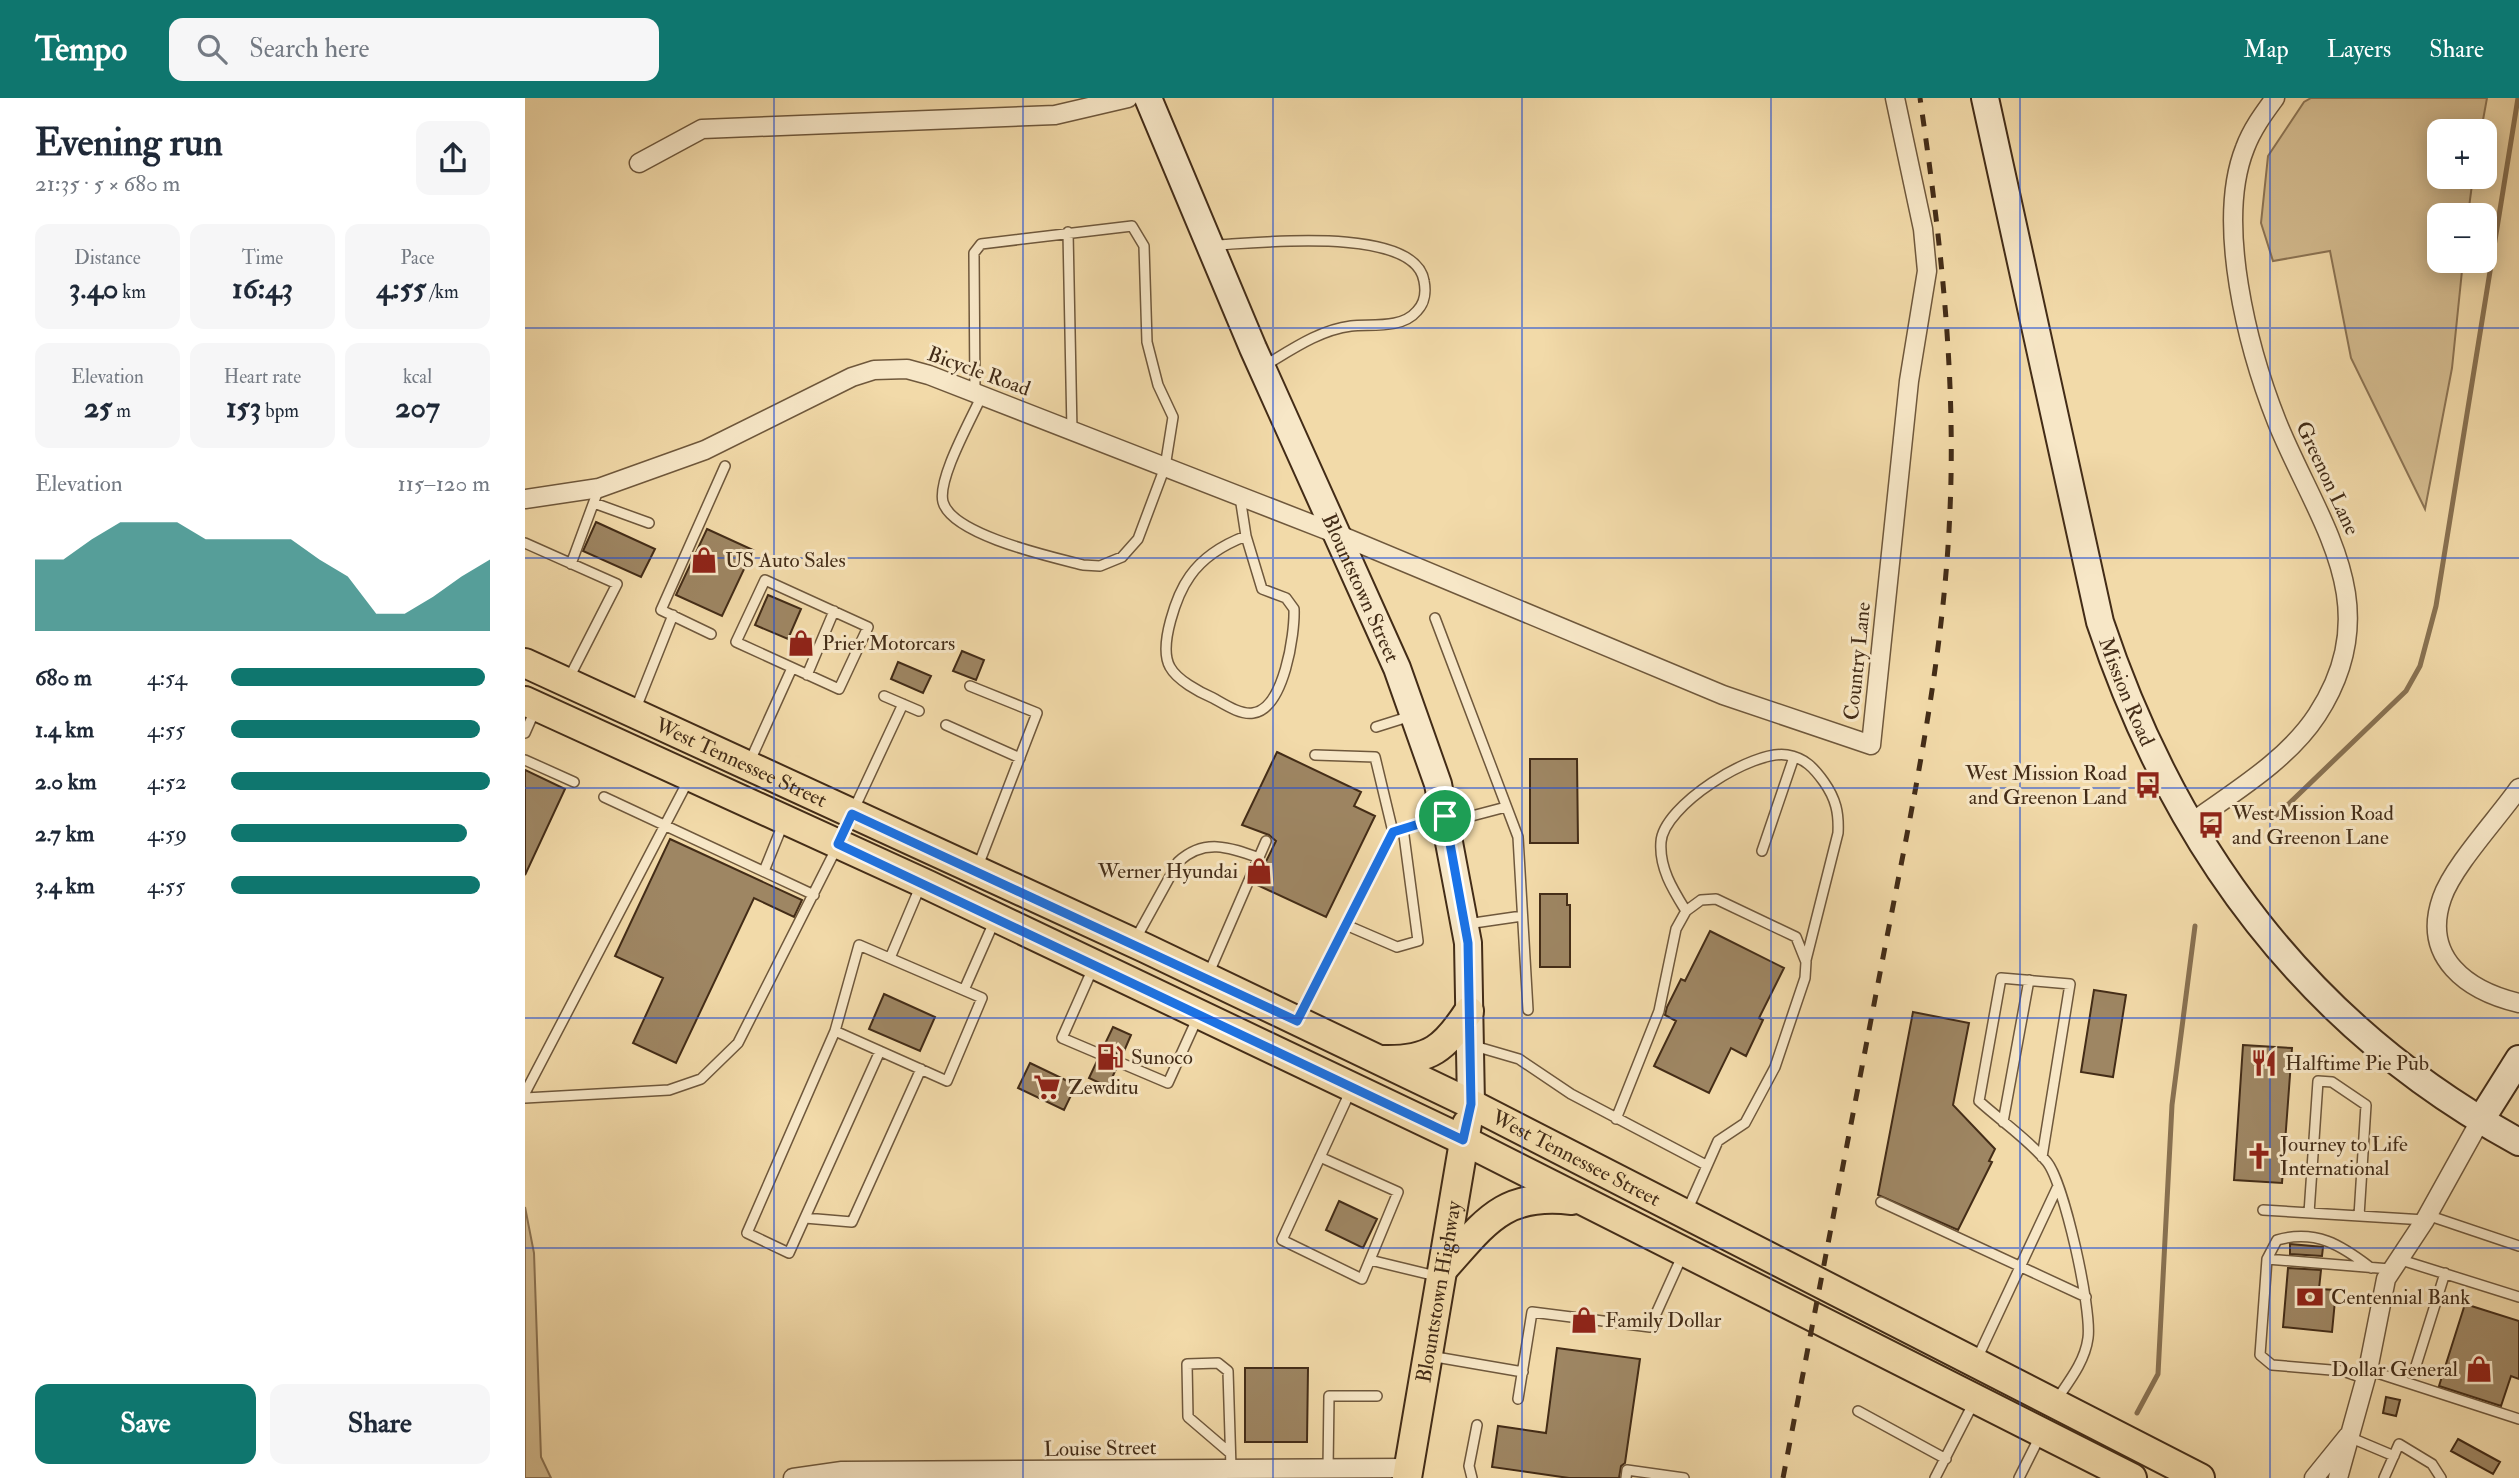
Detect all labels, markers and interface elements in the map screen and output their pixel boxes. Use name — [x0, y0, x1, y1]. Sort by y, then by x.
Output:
search box — [169, 18, 659, 81]
text: Tempo — [35, 29, 127, 70]
icon: search — [193, 30, 231, 68]
text: Search here — [249, 33, 369, 65]
text: Map — [2244, 34, 2289, 65]
text: Layers — [2327, 34, 2391, 65]
text: Share — [2429, 34, 2484, 65]
text: Evening run — [35, 119, 223, 167]
map controls — [2427, 119, 2497, 273]
button: + — [2427, 119, 2497, 189]
button: share — [416, 121, 490, 195]
text: 21:35 · 5 × 680 m — [35, 169, 180, 198]
button: − — [2427, 203, 2497, 273]
text: Distance — [74, 246, 141, 270]
text: Time — [242, 246, 283, 270]
text: Pace — [400, 246, 435, 270]
text: 3.40 — [69, 270, 118, 307]
text: 16:43 — [232, 270, 293, 307]
text: 4:55 — [376, 270, 426, 307]
text: km — [118, 280, 146, 304]
text: /km — [426, 280, 459, 304]
street label: Bicycle Road — [924, 340, 1035, 403]
text: Elevation — [71, 365, 144, 389]
text: Heart rate — [224, 365, 301, 389]
text: kcal — [403, 365, 432, 389]
text: 25 — [84, 389, 112, 426]
text: 153 — [226, 389, 261, 426]
text: 207 — [395, 389, 440, 426]
text: m — [112, 399, 131, 423]
text: bpm — [261, 399, 299, 423]
street label: Greenon Lane — [2289, 417, 2366, 540]
text: Elevation — [35, 469, 123, 498]
text: 115–120 m — [398, 469, 490, 498]
street label: Blountstown Street — [1315, 509, 1406, 667]
shop icon: US Auto Sales — [689, 545, 719, 575]
place label: US Auto Sales — [725, 547, 846, 574]
street label: Country Lane — [1838, 600, 1877, 722]
shop icon: Prier Motorcars — [786, 628, 816, 658]
place label: Prier Motorcars — [822, 630, 955, 657]
street label: Mission Road — [2092, 634, 2161, 751]
text: 680 m — [35, 663, 92, 692]
text: 4:54 — [147, 663, 187, 692]
street label: West Tennessee Street — [650, 711, 831, 814]
text: 1.4 km — [35, 715, 94, 744]
text: 4:55 — [147, 715, 185, 744]
place label: West Mission Road and Greenon Land — [1964, 760, 2128, 811]
text: 2.0 km — [35, 767, 97, 796]
text: 4:52 — [147, 767, 187, 796]
bus stop icon: West Mission Road and Greenon Land — [2133, 770, 2163, 800]
pin — [1415, 786, 1475, 846]
icon: arrive — [1426, 797, 1464, 835]
place label: West Mission Road and Greenon Lane — [2231, 800, 2394, 851]
bus stop icon: West Mission Road and Greenon Lane — [2196, 810, 2226, 840]
text: 2.7 km — [35, 819, 94, 848]
text: 4:59 — [147, 819, 187, 848]
shop icon: Werner Hyundai — [1244, 856, 1274, 886]
place label: Werner Hyundai — [1097, 858, 1238, 885]
text: 3.4 km — [35, 871, 95, 900]
text: 4:55 — [147, 871, 185, 900]
fuel station icon: Sunoco — [1095, 1042, 1125, 1072]
place label: Sunoco — [1131, 1044, 1193, 1071]
restaurant icon: Halftime Pie Pub — [2249, 1048, 2279, 1078]
place label: Halftime Pie Pub — [2285, 1050, 2429, 1077]
supermarket icon: Zewditu — [1032, 1072, 1062, 1102]
place label: Zewditu — [1068, 1074, 1139, 1101]
street label: West Tennessee Street — [1486, 1104, 1665, 1213]
place label: Journey to Life International — [2279, 1131, 2408, 1182]
church icon: Journey to Life International — [2244, 1141, 2274, 1171]
street label: Blountstown Highway — [1410, 1198, 1468, 1385]
bank icon: Centennial Bank — [2295, 1282, 2325, 1312]
place label: Centennial Bank — [2331, 1284, 2470, 1311]
shop icon: Family Dollar — [1569, 1305, 1599, 1335]
place label: Family Dollar — [1605, 1307, 1722, 1334]
shop icon: Dollar General — [2464, 1354, 2494, 1384]
place label: Dollar General — [2331, 1356, 2459, 1383]
button: Save — [35, 1384, 256, 1464]
button: Share — [270, 1384, 490, 1464]
street label: Louise Street — [1043, 1434, 1157, 1463]

